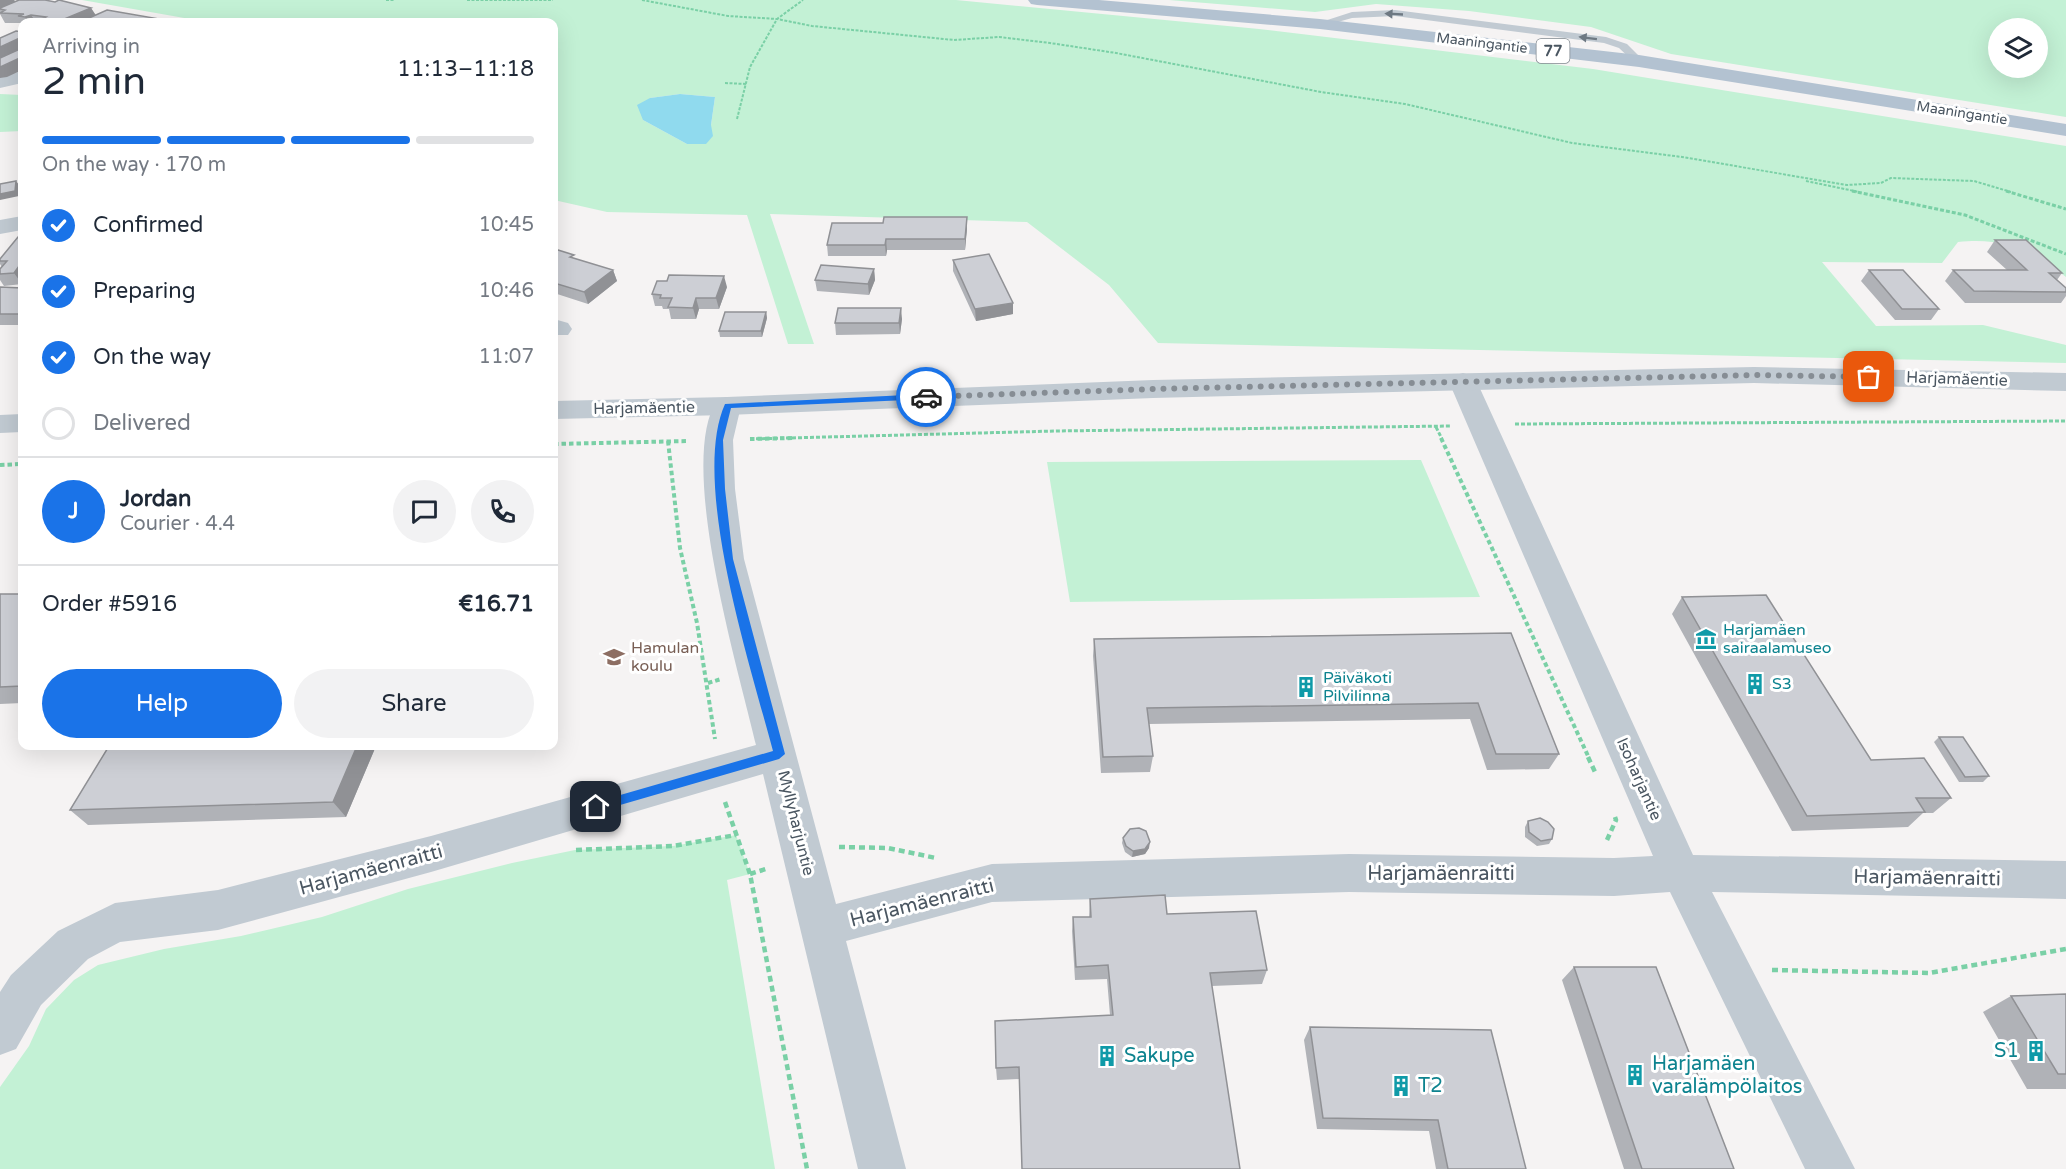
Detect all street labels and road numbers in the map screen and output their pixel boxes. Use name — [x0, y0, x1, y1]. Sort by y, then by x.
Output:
street label: Maaningantie — [1435, 29, 1529, 57]
road number: 77 — [1536, 39, 1570, 63]
street label: Maaningantie — [1915, 97, 2009, 129]
street label: Harjamäentie — [1906, 367, 2008, 391]
street label: Harjamäentie — [593, 397, 695, 419]
street label: Isoharjantie — [1612, 735, 1666, 823]
street label: Myllyharjuntie — [773, 768, 819, 878]
street label: Harjamäenraitti — [297, 839, 445, 901]
street label: Harjamäenraitti — [1367, 862, 1515, 886]
street label: Harjamäenraitti — [1853, 865, 2001, 891]
street label: Harjamäenraitti — [848, 874, 996, 932]

